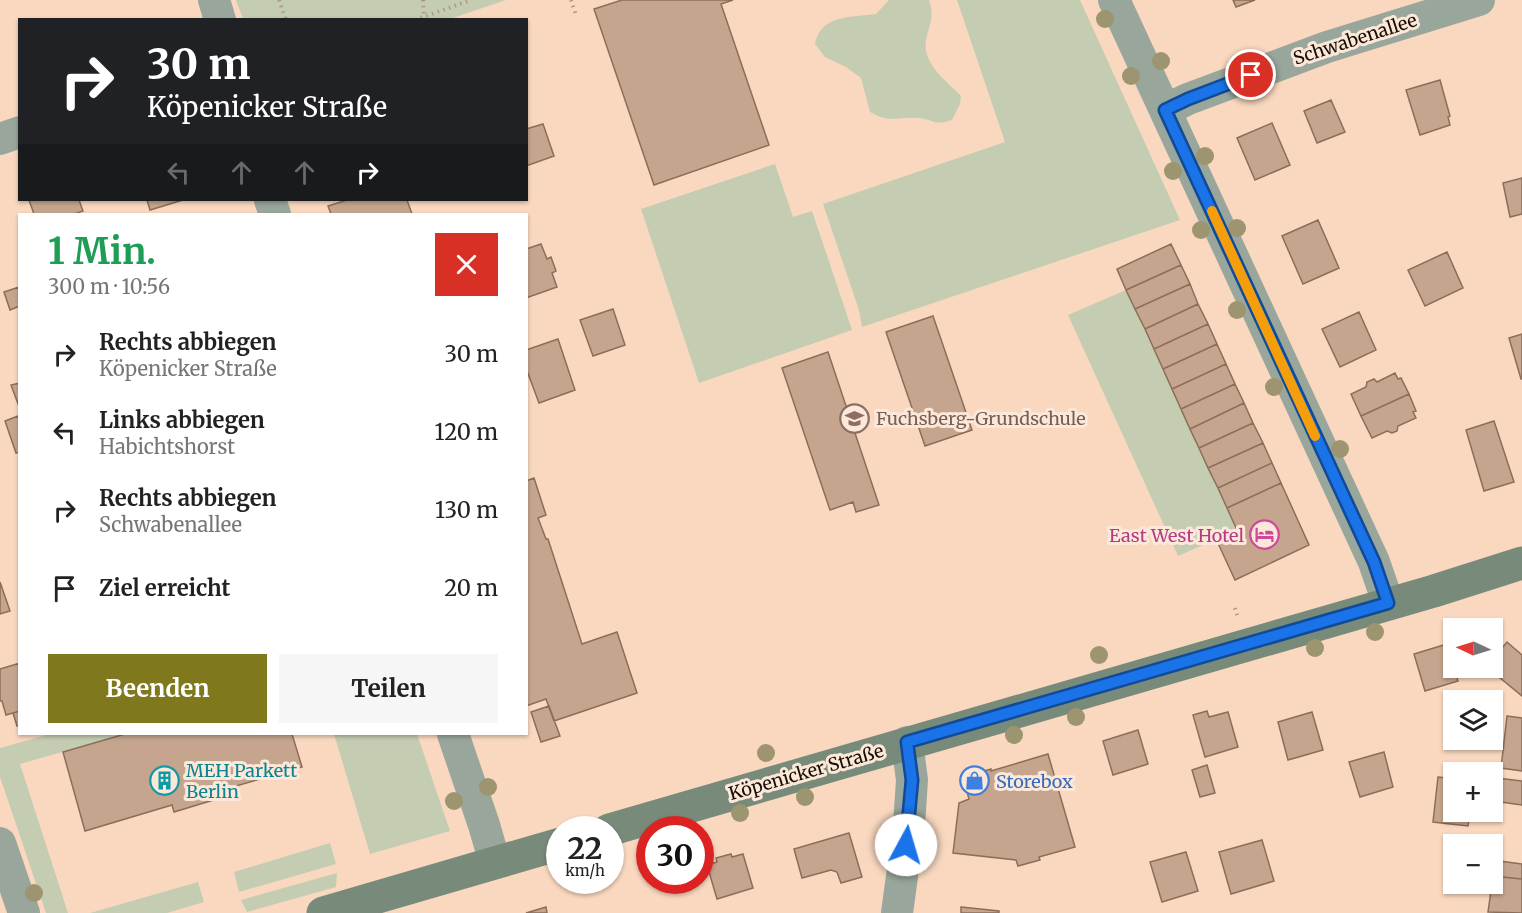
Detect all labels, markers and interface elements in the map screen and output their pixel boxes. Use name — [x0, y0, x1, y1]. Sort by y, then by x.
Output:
street label: Schwabenallee — [1290, 8, 1420, 70]
text: 30 m — [147, 38, 251, 90]
icon: right — [48, 42, 126, 120]
pin — [1225, 49, 1276, 100]
icon: arrive — [1234, 58, 1267, 91]
text: Köpenicker Straße — [147, 90, 387, 124]
icon: left — [162, 156, 195, 189]
icon: ahead — [225, 156, 258, 189]
icon: ahead — [288, 156, 321, 189]
icon: right — [351, 156, 384, 189]
text: 1 Min. — [48, 229, 156, 274]
button: close — [435, 233, 498, 296]
text: 300 m · 10:56 — [48, 274, 170, 299]
text: Rechts abbiegen — [99, 328, 276, 356]
icon: right — [48, 338, 81, 371]
text: 30 m — [444, 340, 498, 368]
text: Köpenicker Straße — [99, 356, 277, 381]
school or university icon: Fuchsberg-Grundschule — [839, 402, 871, 434]
text: Links abbiegen — [99, 406, 265, 434]
place label: Fuchsberg-Grundschule — [876, 407, 1086, 430]
icon: left — [48, 416, 81, 449]
text: 120 m — [434, 418, 498, 446]
text: Habichtshorst — [99, 434, 235, 459]
text: Rechts abbiegen — [99, 484, 276, 512]
icon: right — [48, 494, 81, 527]
text: 130 m — [435, 496, 498, 524]
text: Schwabenallee — [99, 512, 242, 537]
hotel icon: East West Hotel — [1249, 519, 1281, 551]
place label: East West Hotel — [1109, 524, 1244, 547]
icon: arrive — [48, 572, 81, 605]
text: Ziel erreicht — [99, 574, 230, 602]
text: 20 m — [444, 574, 498, 602]
north arrow — [1443, 618, 1503, 678]
map controls — [1443, 618, 1503, 894]
button: Beenden — [48, 654, 267, 723]
button: Teilen — [279, 654, 498, 723]
button: layers — [1443, 690, 1503, 750]
street label: Köpenicker Straße — [726, 739, 886, 805]
place label: MEH Parkett Berlin — [186, 759, 297, 803]
button: + — [1443, 762, 1503, 822]
building icon: MEH Parkett Berlin — [149, 764, 181, 796]
shop icon: Storebox — [959, 765, 991, 797]
place label: Storebox — [996, 770, 1073, 793]
position arrow — [874, 813, 938, 877]
speed limit sign: 30 — [636, 816, 714, 894]
text: 22 — [568, 829, 602, 867]
button: − — [1443, 834, 1503, 894]
text: km/h — [565, 861, 605, 880]

